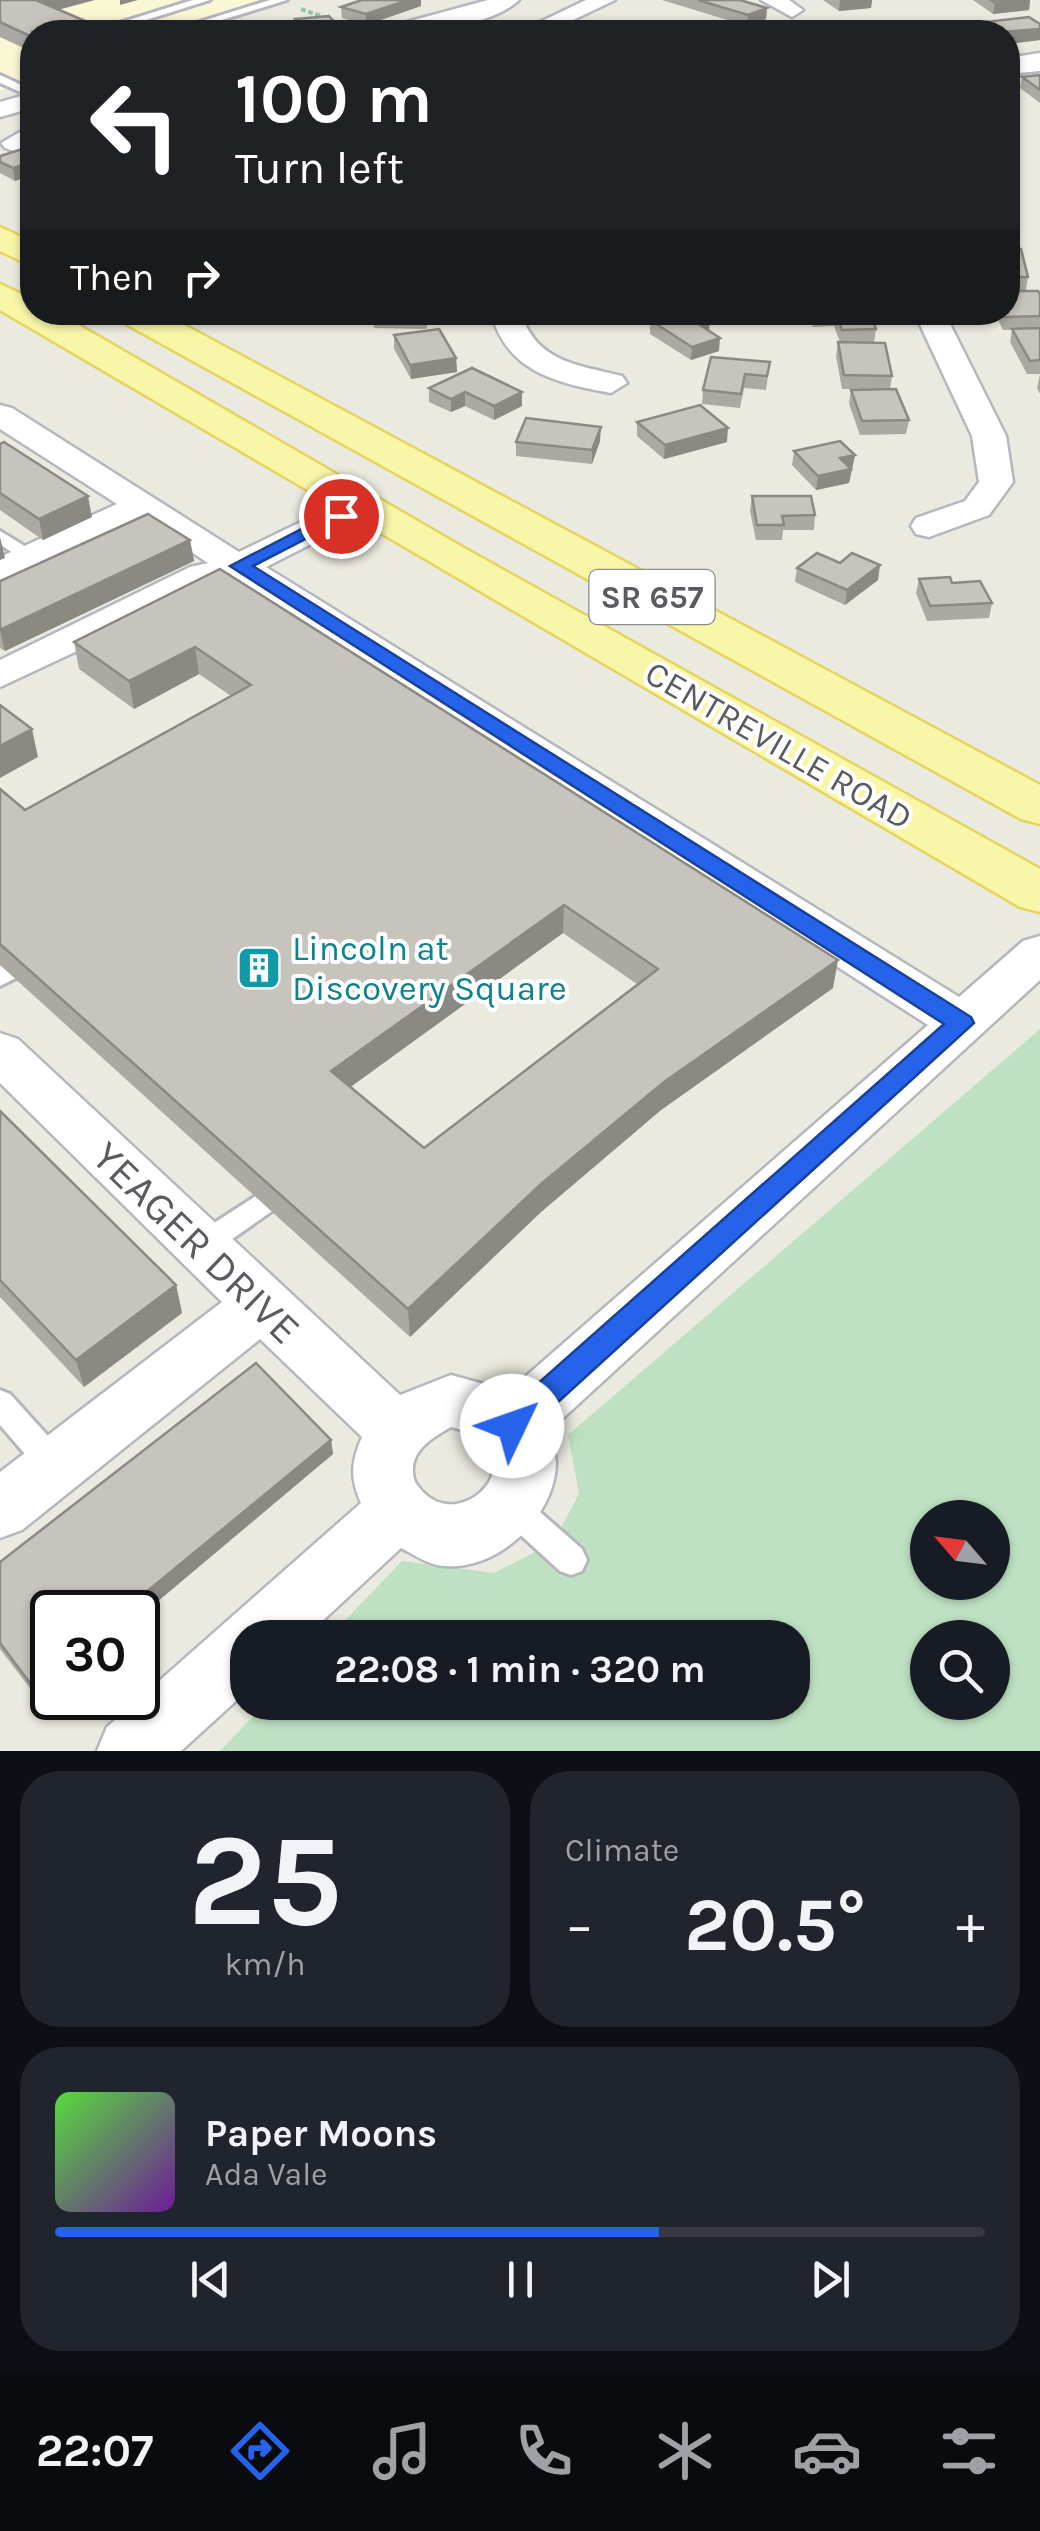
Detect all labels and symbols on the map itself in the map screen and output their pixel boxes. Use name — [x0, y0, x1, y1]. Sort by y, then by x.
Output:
pin — [299, 474, 384, 559]
road number: SR 657 — [590, 570, 714, 624]
street label: CENTREVILLE ROAD — [638, 652, 919, 838]
place label: Lincoln at Discovery Square — [292, 928, 567, 1009]
building icon: Lincoln at Discovery Square — [236, 945, 282, 991]
street label: YEAGER DRIVE — [82, 1131, 311, 1354]
position arrow — [460, 1374, 564, 1478]
north arrow — [910, 1500, 1010, 1600]
speed limit sign: 30 — [30, 1590, 160, 1720]

